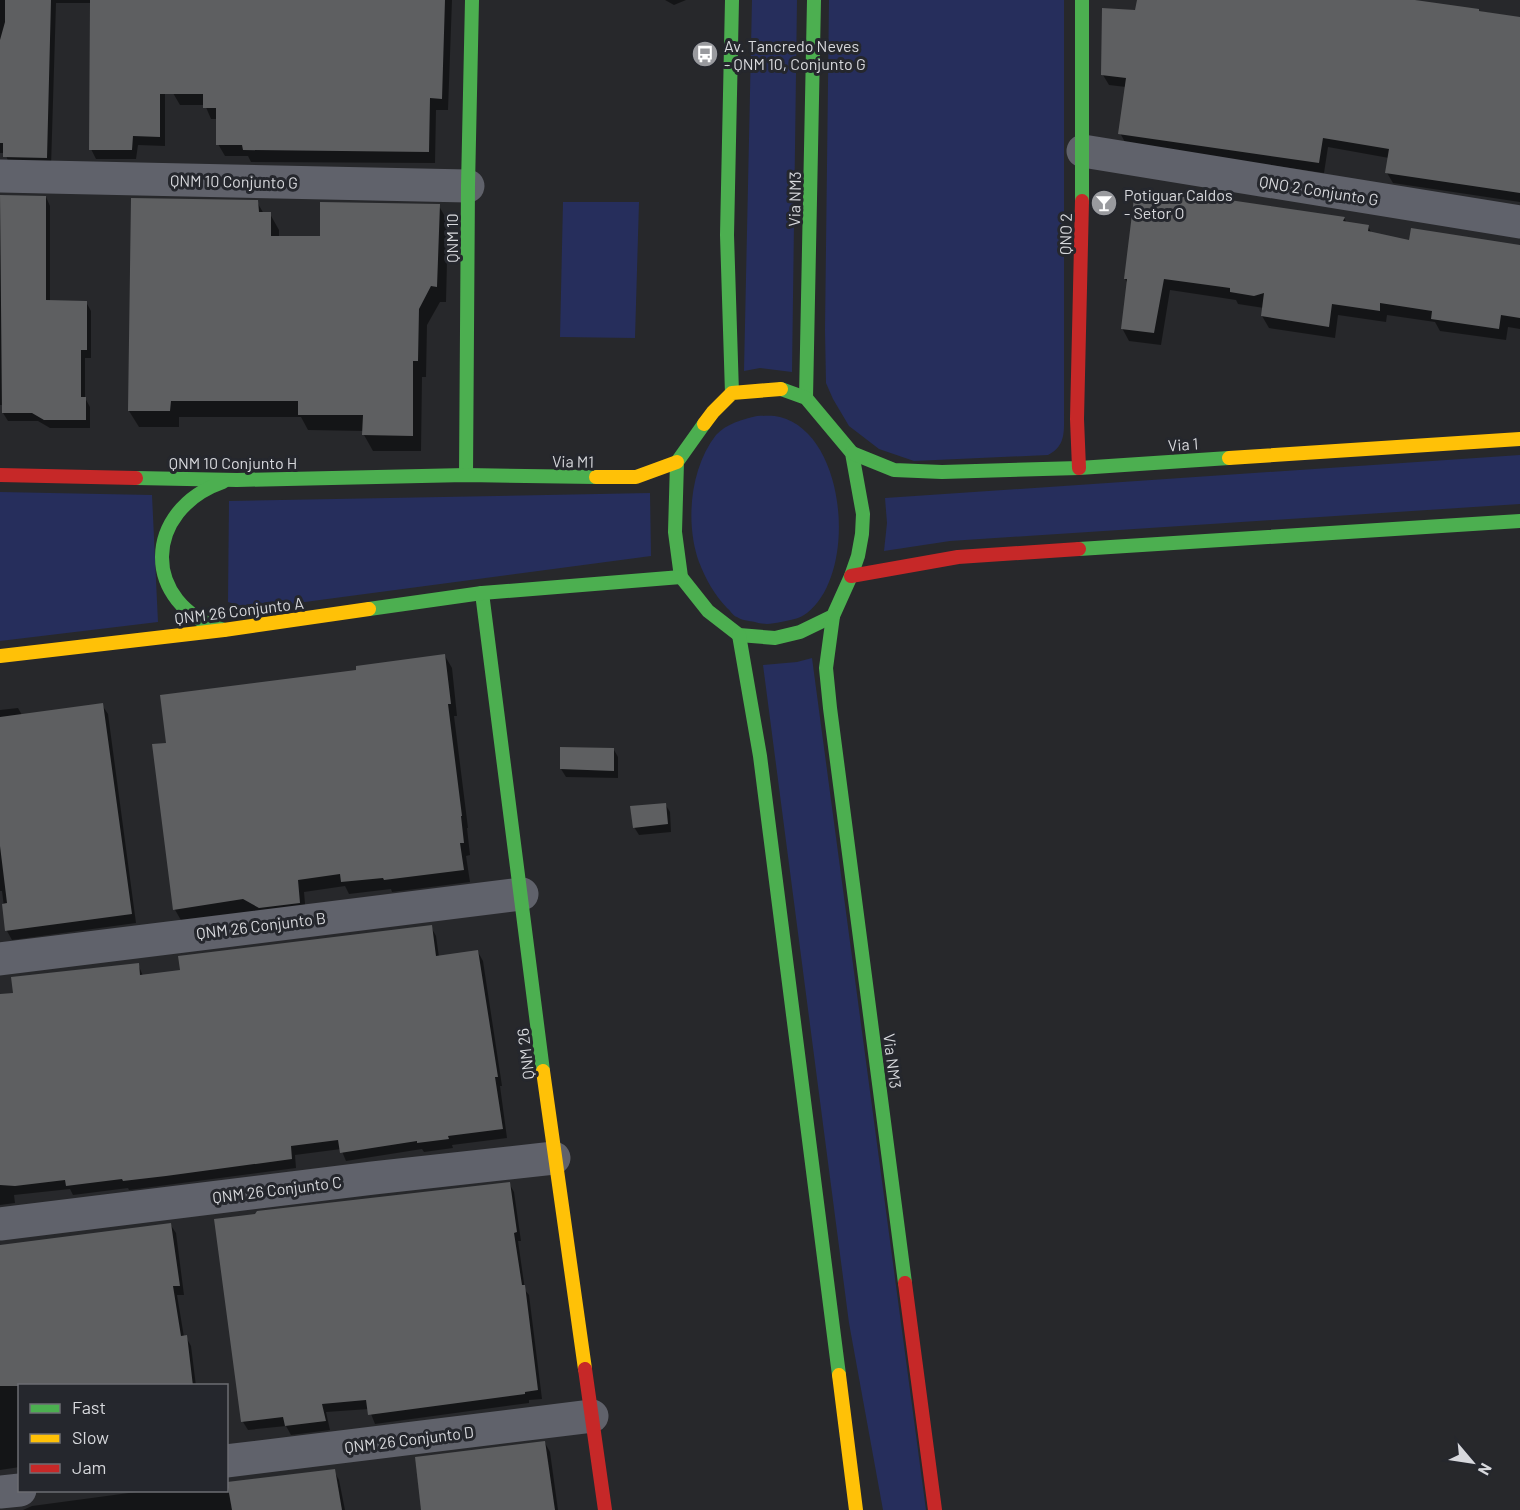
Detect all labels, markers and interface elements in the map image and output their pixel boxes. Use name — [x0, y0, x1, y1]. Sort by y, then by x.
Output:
place label: Av. Tancredo Neves - QNM 10, Conjunto G — [724, 36, 866, 73]
bus stop icon: Av. Tancredo Neves - QNM 10, Conjunto G — [690, 39, 720, 69]
street label: QNM 10 Conjunto G — [170, 170, 298, 192]
street label: Via NM3 — [784, 171, 804, 227]
street label: QNO 2 Conjunto G — [1258, 171, 1380, 209]
place label: Potiguar Caldos - Setor O — [1124, 185, 1233, 222]
bar icon: Potiguar Caldos - Setor O — [1089, 188, 1119, 218]
street label: QNM 10 — [442, 213, 461, 263]
street label: QNO 2 — [1055, 213, 1075, 255]
street label: Via 1 — [1167, 433, 1199, 455]
street label: Via M1 — [552, 451, 594, 471]
street label: QNM 10 Conjunto H — [169, 453, 297, 472]
street label: QNM 26 Conjunto A — [173, 593, 305, 627]
street label: QNM 26 Conjunto B — [195, 908, 327, 942]
street label: QNM 26 — [512, 1027, 538, 1081]
street label: Via NM3 — [880, 1032, 906, 1090]
street label: QNM 26 Conjunto C — [211, 1172, 343, 1206]
legend — [18, 1384, 228, 1492]
text: Fast — [72, 1396, 106, 1418]
street label: QNM 26 Conjunto D — [343, 1422, 475, 1456]
text: Slow — [72, 1426, 109, 1448]
north arrow — [1442, 1432, 1502, 1492]
text: Jam — [72, 1456, 106, 1478]
text: N — [1475, 1460, 1496, 1479]

